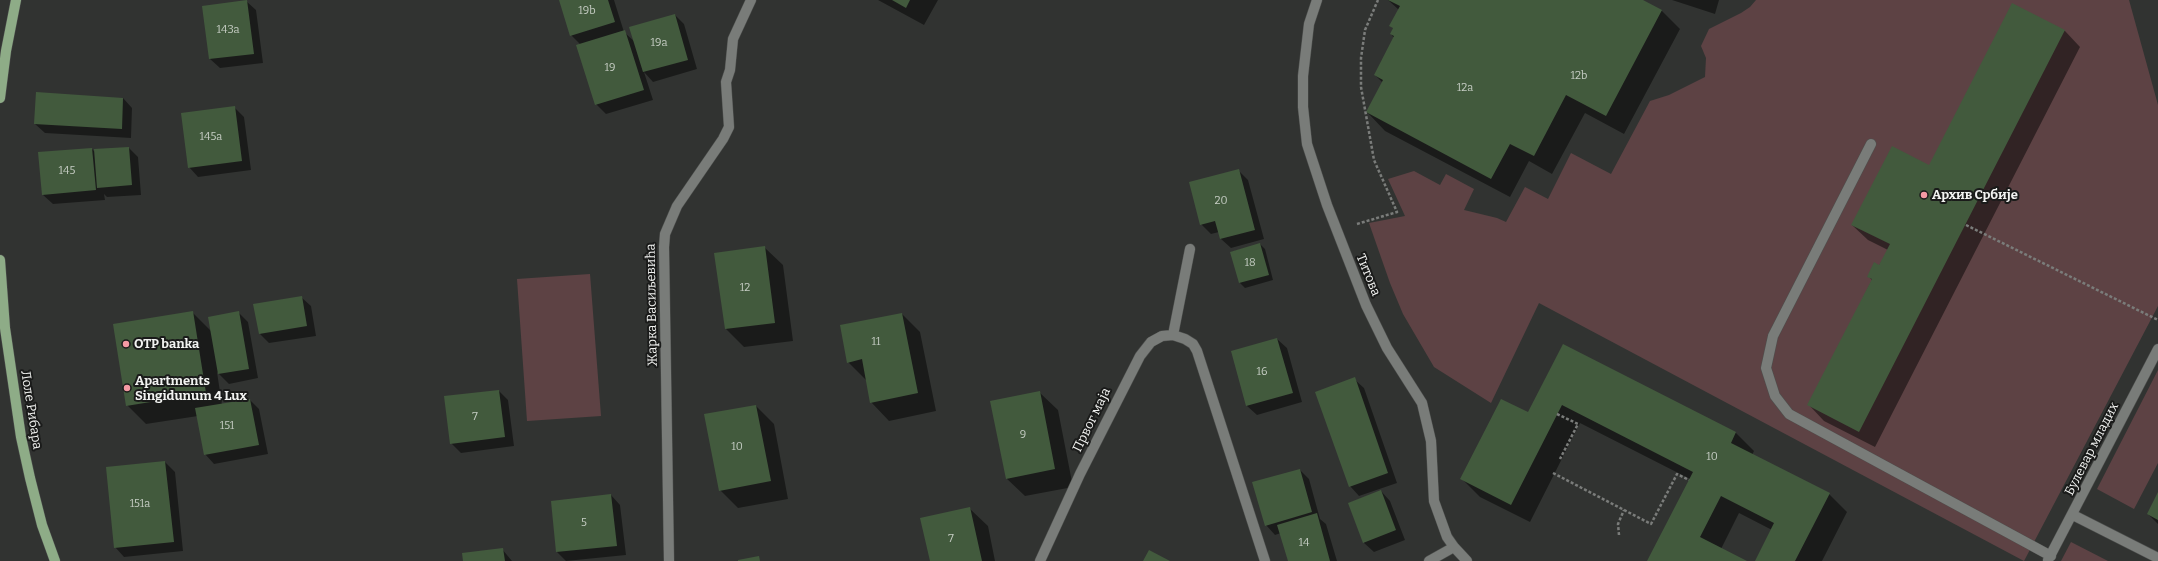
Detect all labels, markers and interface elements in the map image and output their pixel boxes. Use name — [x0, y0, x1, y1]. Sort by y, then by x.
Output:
house number: 19b — [578, 4, 596, 18]
house number: 143a — [217, 23, 239, 37]
house number: 19a — [651, 36, 667, 50]
house number: 19 — [605, 61, 615, 75]
house number: 12b — [1571, 69, 1587, 83]
house number: 12a — [1457, 81, 1473, 95]
house number: 145a — [200, 130, 222, 144]
house number: 145 — [59, 164, 75, 178]
place label: Архив Србије — [1932, 187, 2018, 203]
marker: Архив Србије — [1919, 190, 1929, 200]
house number: 20 — [1214, 194, 1228, 208]
street label: Жарка Васиљевића — [643, 243, 661, 367]
street label: Титова — [1352, 252, 1384, 298]
house number: 18 — [1244, 256, 1256, 270]
house number: 12 — [740, 281, 750, 295]
house number: 11 — [872, 335, 880, 349]
place label: OTP banka — [134, 336, 199, 352]
marker: OTP banka — [121, 339, 131, 349]
house number: 16 — [1257, 365, 1267, 379]
street label: Лоле Рибара — [17, 370, 45, 450]
place label: Apartments Singidunum 4 Lux — [135, 373, 247, 404]
marker: Apartments Singidunum 4 Lux — [122, 383, 132, 393]
street label: Првог маја — [1070, 385, 1114, 455]
street label: Булевар младих — [2062, 400, 2122, 498]
house number: 7 — [472, 410, 478, 424]
house number: 151 — [220, 419, 234, 433]
house number: 9 — [1020, 428, 1026, 442]
house number: 10 — [731, 440, 743, 454]
house number: 10 — [1706, 450, 1718, 464]
house number: 151a — [130, 497, 150, 511]
house number: 5 — [581, 516, 587, 530]
house number: 7 — [948, 532, 954, 546]
house number: 14 — [1299, 536, 1309, 550]

